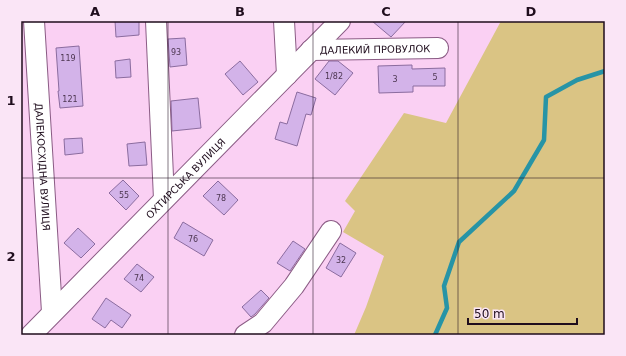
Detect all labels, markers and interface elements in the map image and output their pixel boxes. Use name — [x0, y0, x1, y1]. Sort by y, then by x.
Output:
text: A — [90, 4, 100, 19]
text: B — [235, 4, 245, 19]
text: C — [381, 4, 391, 19]
text: D — [526, 4, 537, 19]
street label: ДАЛЕКИЙ ПРОВУЛОК — [320, 43, 430, 56]
house number: 93 — [171, 48, 181, 57]
house number: 119 — [60, 54, 76, 63]
house number: 1/82 — [325, 72, 343, 81]
house number: 5 — [432, 73, 438, 82]
house number: 3 — [392, 75, 398, 84]
text: 1 — [6, 93, 16, 108]
house number: 121 — [62, 95, 78, 104]
street label: ДАЛЕКОСХІДНА ВУЛИЦЯ — [33, 102, 52, 231]
street label: ОХТИРСЬКА ВУЛИЦЯ — [144, 136, 227, 221]
house number: 55 — [119, 191, 129, 200]
house number: 78 — [216, 194, 226, 203]
house number: 76 — [188, 235, 198, 244]
text: 2 — [6, 249, 16, 264]
house number: 32 — [336, 256, 346, 265]
house number: 74 — [134, 274, 144, 283]
scale bar — [468, 300, 577, 326]
text: 50 m — [474, 307, 505, 321]

